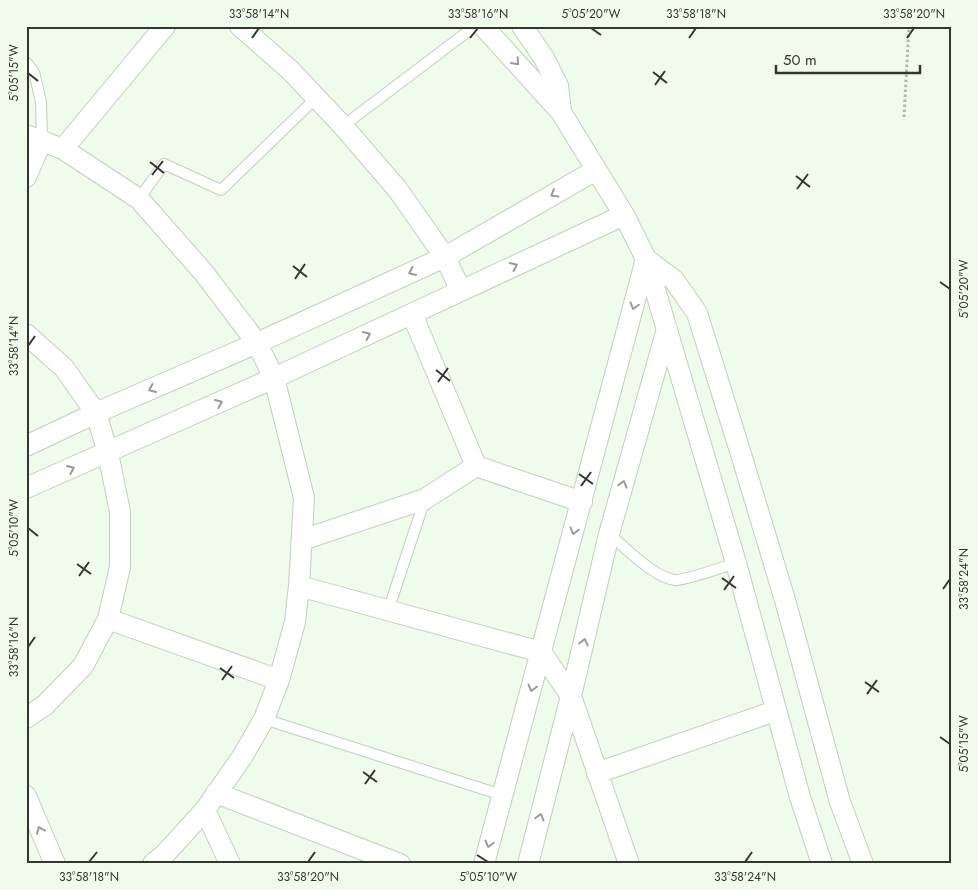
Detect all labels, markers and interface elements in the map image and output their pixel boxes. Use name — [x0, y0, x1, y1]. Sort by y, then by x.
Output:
text: 33°58'14"N — [229, 5, 289, 23]
text: 33°58'16"N — [448, 5, 508, 23]
text: 5°05'20"W — [562, 5, 621, 23]
text: 33°58'18"N — [666, 5, 726, 23]
text: 33°58'20"N — [883, 5, 945, 23]
scale bar — [776, 42, 919, 74]
text: 5°05'15"W — [5, 44, 23, 102]
text: 50 m — [783, 49, 817, 71]
one-way arrow — [510, 57, 519, 66]
one-way arrow — [551, 187, 560, 197]
text: 5°05'20"W — [955, 259, 973, 318]
one-way arrow — [509, 262, 518, 273]
one-way arrow — [408, 266, 417, 276]
one-way arrow — [629, 302, 640, 310]
text: 33°58'14"N — [5, 316, 23, 376]
one-way arrow — [362, 330, 371, 341]
one-way arrow — [148, 383, 157, 394]
one-way arrow — [214, 398, 223, 409]
one-way arrow — [66, 464, 75, 475]
one-way arrow — [618, 481, 628, 489]
text: 5°05'10"W — [5, 499, 23, 557]
one-way arrow — [569, 526, 580, 535]
text: 33°58'24"N — [955, 548, 973, 610]
text: 33°58'16"N — [5, 617, 23, 677]
one-way arrow — [578, 638, 589, 647]
one-way arrow — [527, 683, 537, 691]
text: 5°05'15"W — [955, 715, 973, 773]
one-way arrow — [534, 812, 545, 821]
one-way arrow — [36, 826, 47, 835]
one-way arrow — [484, 840, 495, 849]
text: 33°58'18"N — [59, 868, 119, 886]
text: 33°58'20"N — [277, 868, 339, 886]
text: 5°05'10"W — [459, 868, 517, 886]
text: 33°58'24"N — [714, 868, 776, 886]

